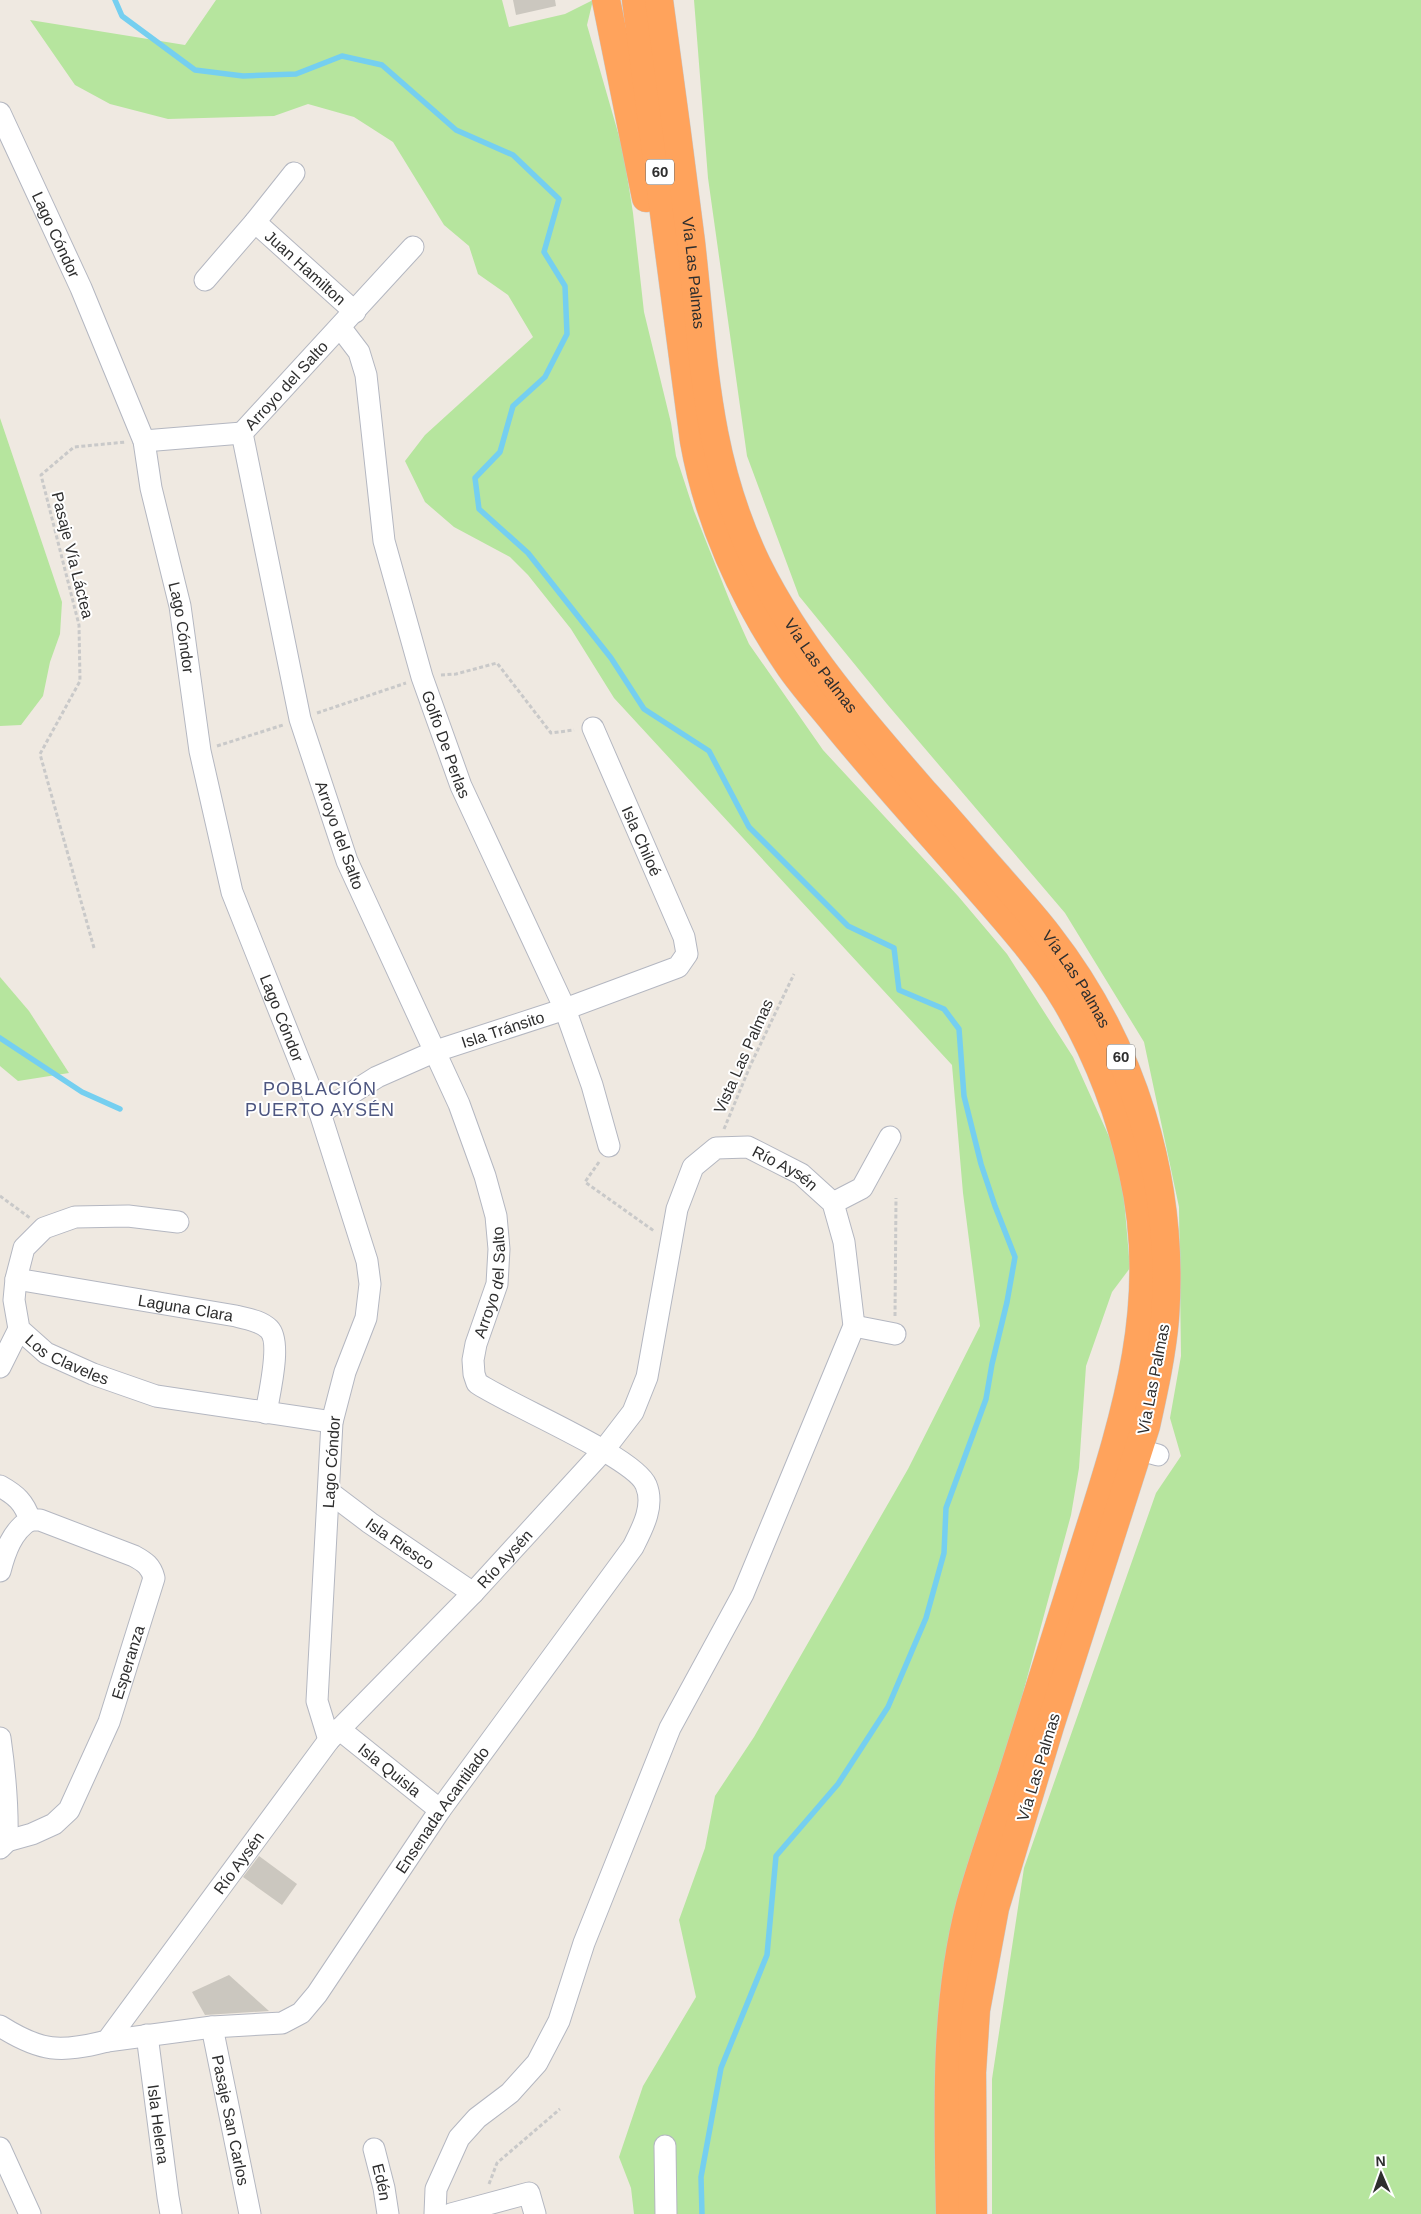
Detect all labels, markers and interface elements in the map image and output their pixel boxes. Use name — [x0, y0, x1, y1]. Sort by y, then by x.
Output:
road number: 60 — [646, 160, 674, 184]
street label: Lago Cóndor — [29, 189, 83, 281]
street label: Vía Las Palmas — [679, 216, 708, 329]
street label: Juan Hamilton — [261, 227, 349, 308]
street label: Arroyo del Salto — [242, 338, 331, 433]
street label: Pasaje Vía Láctea — [49, 490, 96, 620]
street label: Lago Cóndor — [165, 580, 197, 675]
street label: Vía Las Palmas — [781, 616, 861, 716]
street label: Golfo De Perlas — [419, 688, 473, 801]
street label: Arroyo del Salto — [312, 779, 367, 892]
street label: Isla Chiloé — [619, 804, 665, 879]
street label: Vía Las Palmas — [1039, 927, 1113, 1031]
street label: Lago Cóndor — [257, 972, 307, 1065]
street label: Vista Las Palmas — [711, 996, 776, 1116]
street label: Isla Tránsito — [459, 1008, 547, 1051]
road number: 60 — [1107, 1044, 1135, 1070]
district label: POBLACIÓN PUERTO AYSÉN — [245, 1078, 395, 1120]
street label: Río Aysén — [750, 1143, 821, 1194]
street label: Arroyo del Salto — [471, 1226, 508, 1340]
street label: Laguna Clara — [137, 1292, 234, 1324]
street label: Vía Las Palmas — [1134, 1322, 1173, 1436]
street label: Los Claveles — [22, 1331, 111, 1388]
street label: Lago Cóndor — [320, 1415, 343, 1509]
street label: Isla Riesco — [363, 1515, 437, 1573]
street label: Río Aysén — [474, 1526, 536, 1591]
street label: Esperanza — [109, 1623, 148, 1701]
street label: Vía Las Palmas — [1014, 1711, 1063, 1823]
street label: Isla Quisla — [355, 1740, 424, 1800]
street label: Ensenada Acantilado — [392, 1743, 493, 1876]
street label: Río Aysén — [210, 1829, 267, 1897]
street label: Pasaje San Carlos — [209, 2054, 252, 2187]
street label: Isla Helena — [144, 2083, 172, 2165]
north arrow — [1356, 2149, 1406, 2199]
text: N — [1375, 2153, 1386, 2169]
street label: Edén — [369, 2162, 394, 2202]

